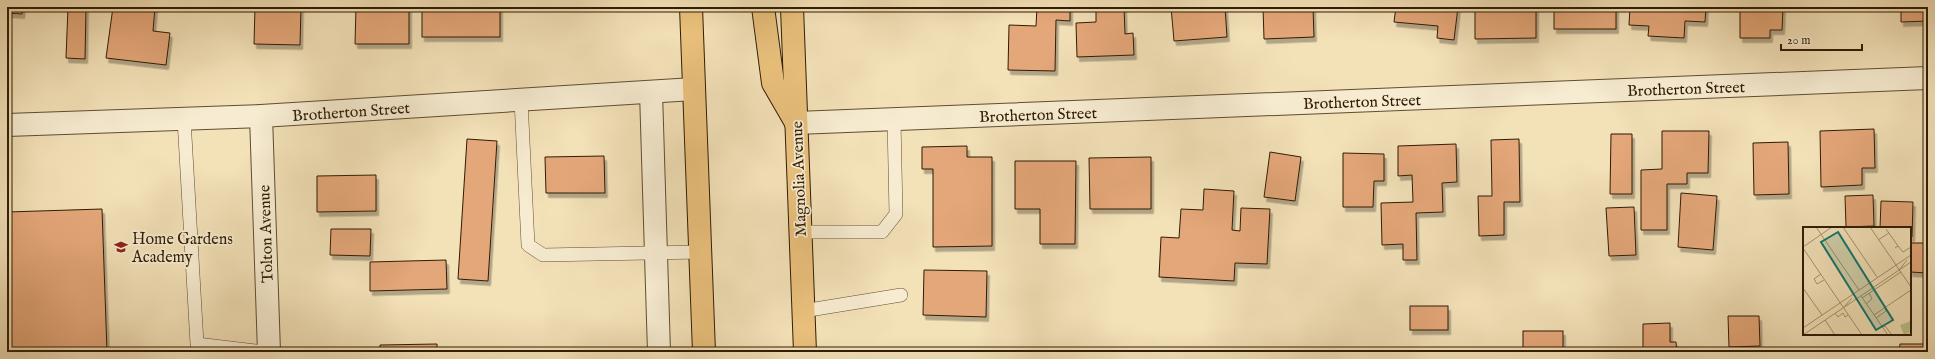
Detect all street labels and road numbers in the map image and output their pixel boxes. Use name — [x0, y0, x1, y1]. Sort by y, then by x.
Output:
street label: Brotherton Street — [1627, 78, 1746, 102]
street label: Brotherton Street — [1303, 91, 1422, 115]
street label: Brotherton Street — [292, 99, 411, 127]
street label: Brotherton Street — [979, 104, 1098, 128]
street label: Magnolia Avenue — [788, 121, 812, 237]
street label: Tolton Avenue — [255, 185, 279, 283]

